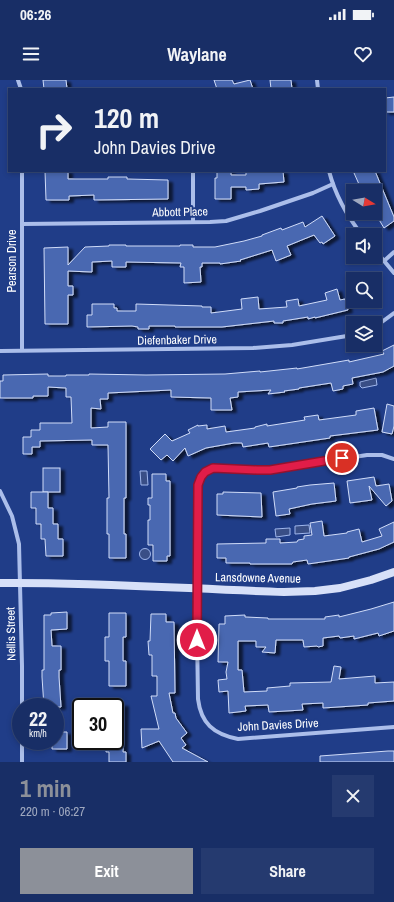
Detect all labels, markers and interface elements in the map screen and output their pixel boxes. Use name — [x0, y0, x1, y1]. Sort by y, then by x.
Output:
text: 06:26 — [20, 4, 51, 25]
text: Waylane — [167, 42, 227, 67]
icon: menu — [20, 43, 42, 65]
icon: heart — [352, 43, 374, 65]
text: 120 m — [94, 99, 159, 137]
icon: right — [28, 104, 80, 156]
text: John Davies Drive — [94, 135, 215, 160]
north arrow — [346, 184, 382, 220]
map controls — [346, 184, 382, 352]
street label: Abbott Place — [151, 204, 208, 221]
button: sound — [346, 228, 382, 264]
street label: Pearson Drive — [4, 230, 20, 292]
button: search — [346, 272, 382, 308]
button: layers — [346, 316, 382, 352]
street label: Diefenbaker Drive — [137, 331, 217, 349]
pin — [325, 441, 359, 475]
icon: arrive — [331, 447, 353, 469]
street label: Lansdowne Avenue — [215, 569, 301, 587]
street label: Nellis Street — [3, 607, 19, 661]
position arrow — [176, 619, 218, 661]
speed limit sign: 30 — [72, 698, 124, 750]
text: 22 — [29, 705, 47, 732]
street label: John Davies Drive — [237, 715, 319, 735]
text: km/h — [29, 727, 47, 740]
text: 1 min — [20, 772, 71, 804]
button: close — [332, 775, 374, 817]
text: 220 m · 06:27 — [20, 803, 85, 820]
button: Exit — [20, 848, 193, 894]
button: Share — [201, 848, 374, 894]

